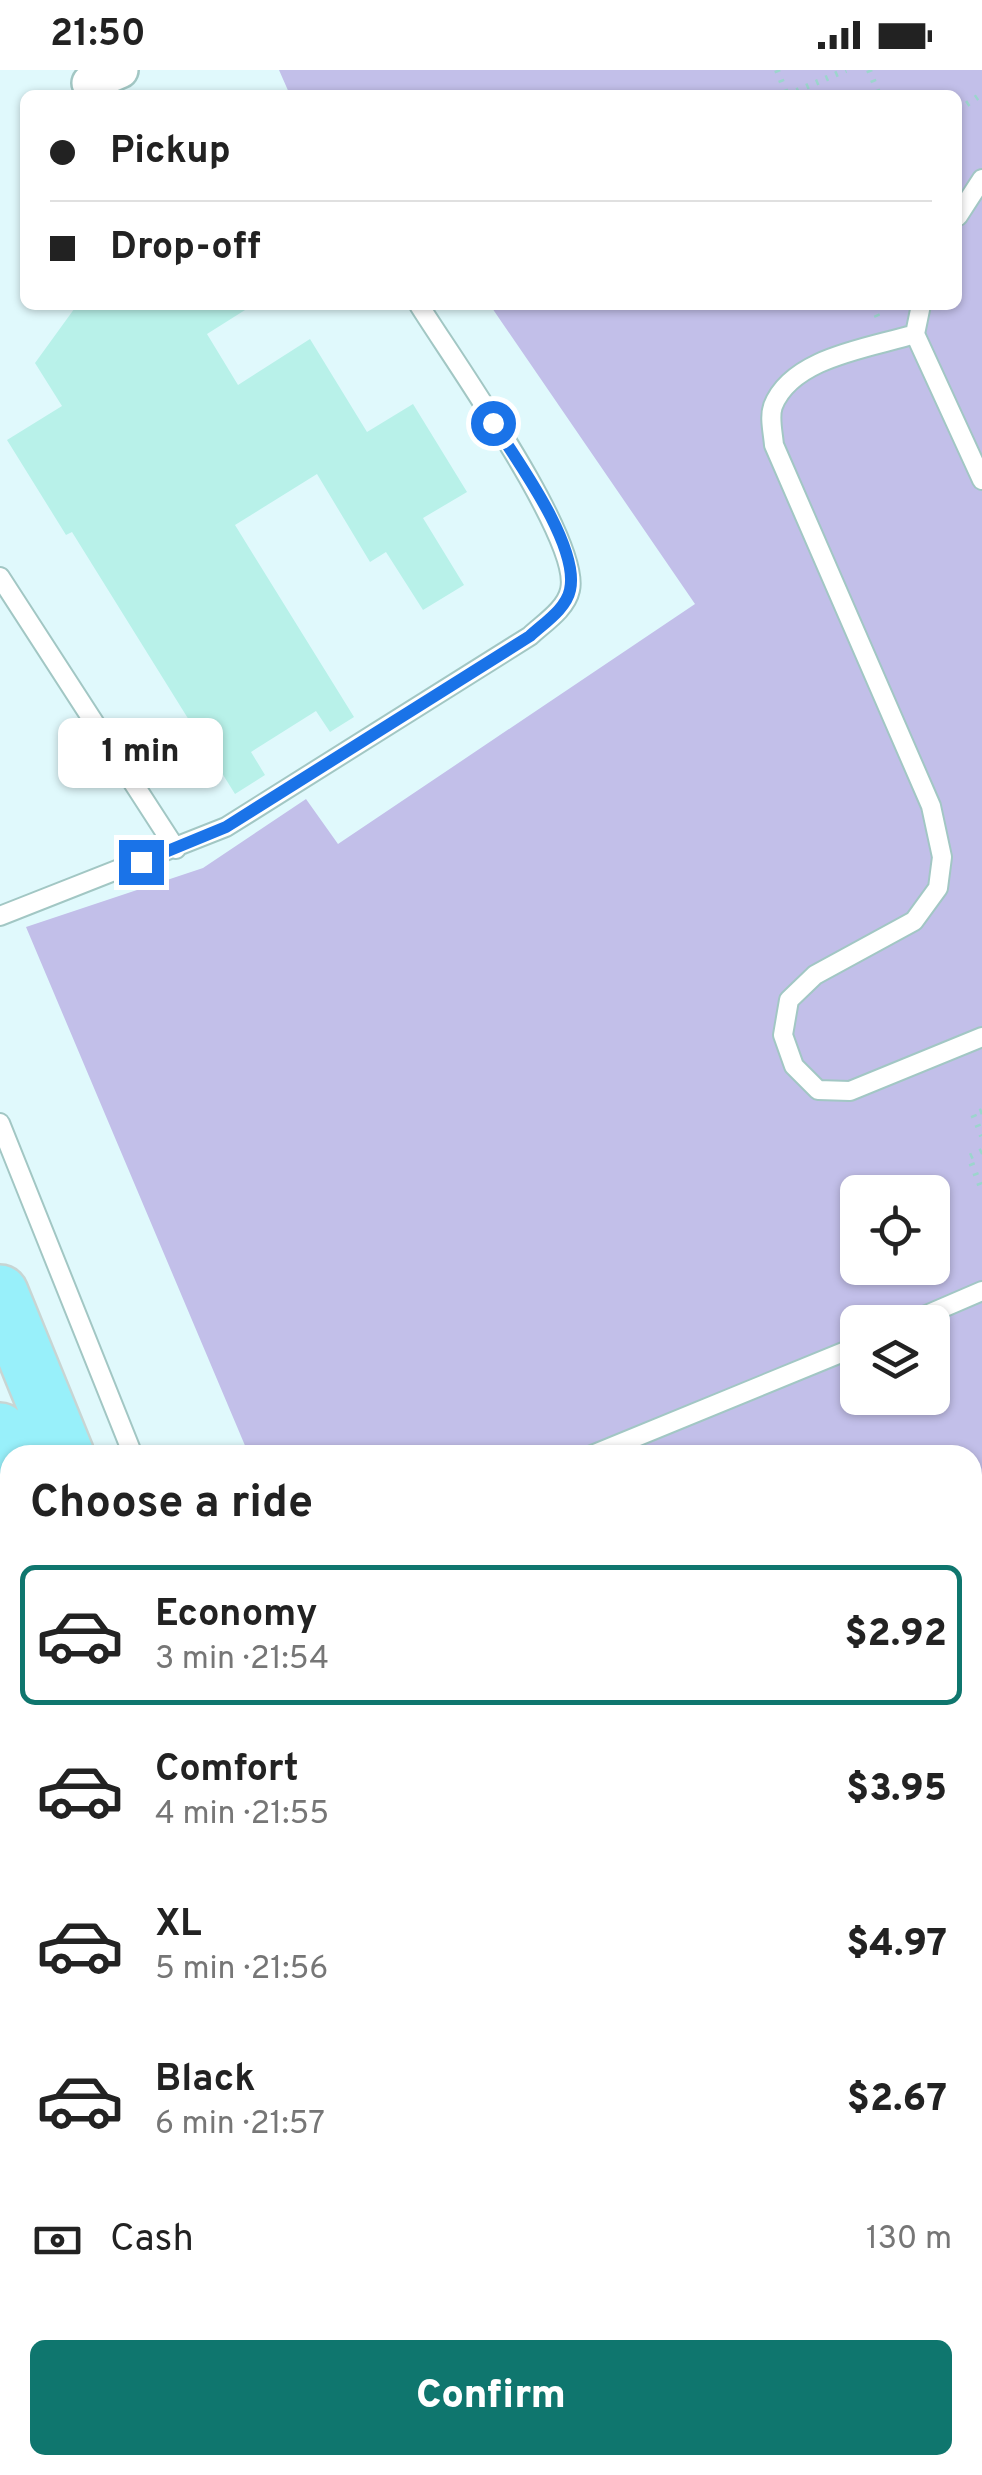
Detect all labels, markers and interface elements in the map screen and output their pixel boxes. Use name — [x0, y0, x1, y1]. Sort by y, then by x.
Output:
text: 21:50 — [50, 11, 146, 60]
text: Pickup — [110, 128, 231, 177]
text: Drop-off — [110, 224, 261, 273]
route start — [471, 401, 516, 446]
callout: 1 min — [58, 717, 224, 787]
text: 1 min — [101, 733, 180, 773]
route end — [119, 840, 164, 885]
map controls — [840, 1175, 950, 1415]
button: locate — [840, 1175, 950, 1285]
button: layers — [840, 1305, 950, 1415]
text: Choose a ride — [30, 1476, 313, 1533]
icon: car — [35, 1590, 125, 1680]
text: Economy — [155, 1591, 317, 1640]
text: $2.92 — [844, 1611, 947, 1660]
text: 3 min · 21:54 — [155, 1640, 329, 1680]
icon: car — [35, 1745, 125, 1835]
text: Comfort — [155, 1746, 299, 1795]
text: $3.95 — [846, 1766, 947, 1815]
text: 4 min · 21:55 — [155, 1795, 329, 1835]
icon: car — [35, 1900, 125, 1990]
text: XL — [155, 1901, 202, 1950]
text: $4.97 — [846, 1921, 947, 1970]
text: 5 min · 21:56 — [155, 1950, 328, 1990]
icon: car — [35, 2055, 125, 2145]
text: Black — [155, 2056, 255, 2105]
text: $2.67 — [847, 2076, 947, 2125]
text: 6 min · 21:57 — [155, 2105, 325, 2145]
icon: cash — [30, 2213, 85, 2268]
text: Cash — [110, 2216, 194, 2265]
text: 130 m — [866, 2220, 952, 2260]
button: Confirm — [30, 2340, 952, 2455]

